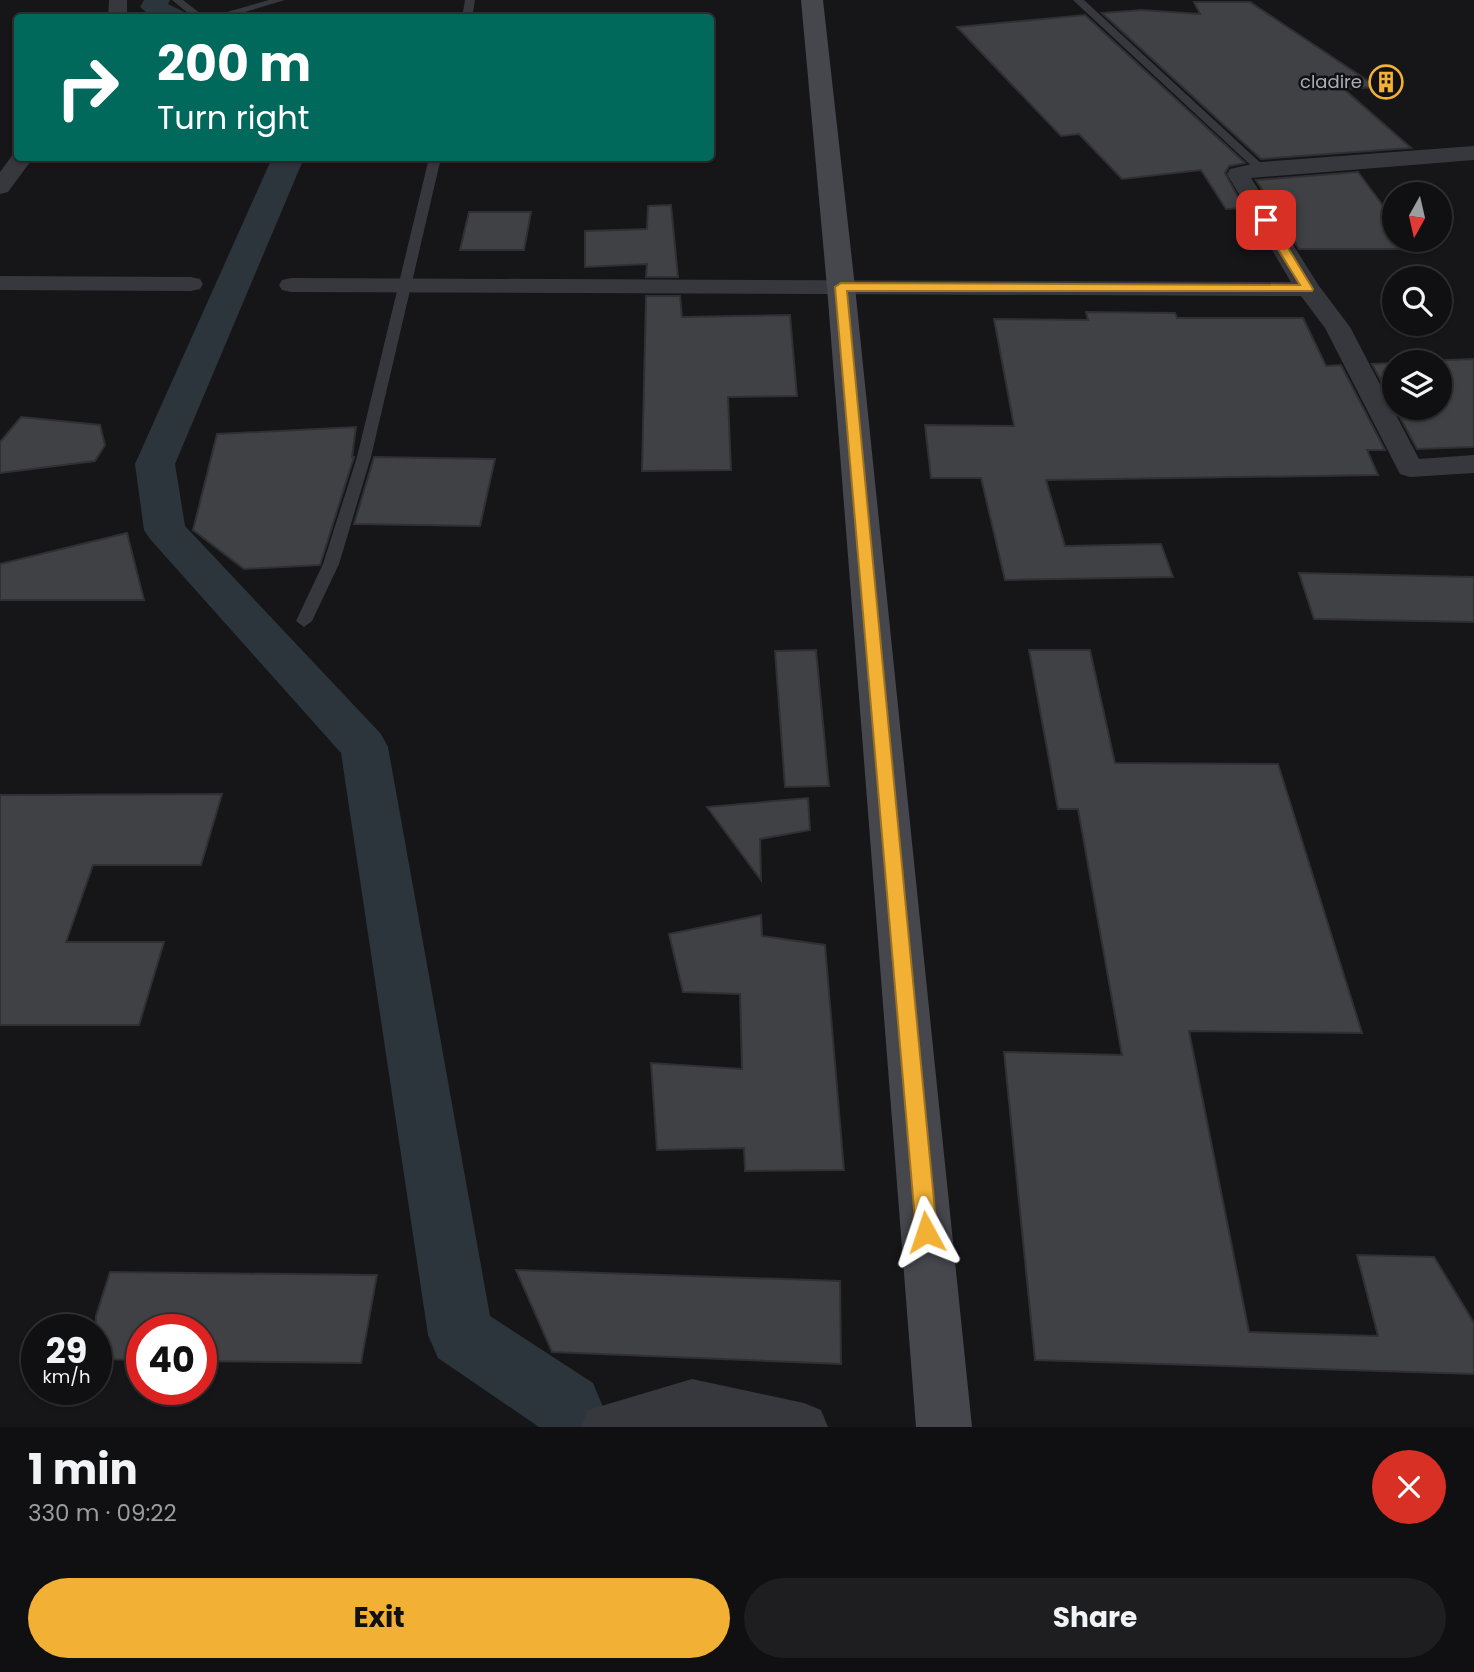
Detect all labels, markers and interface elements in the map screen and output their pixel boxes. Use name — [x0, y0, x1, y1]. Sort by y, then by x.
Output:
text: 200 m — [157, 30, 311, 98]
icon: right — [42, 42, 133, 133]
building icon: cladire — [1367, 63, 1405, 101]
place label: cladire — [1300, 69, 1362, 94]
text: Turn right — [157, 95, 309, 140]
north arrow — [1382, 182, 1452, 252]
map controls — [1382, 182, 1452, 420]
pin — [1236, 190, 1296, 250]
icon: arrive — [1247, 201, 1285, 239]
button: search — [1382, 266, 1452, 336]
button: layers — [1382, 350, 1452, 420]
position arrow — [889, 1195, 963, 1269]
speed limit sign: 40 — [126, 1314, 217, 1405]
text: 29 — [46, 1326, 87, 1375]
text: km/h — [43, 1364, 90, 1389]
text: 1 min — [28, 1440, 138, 1499]
button: close — [1372, 1450, 1446, 1524]
text: 330 m · 09:22 — [28, 1497, 177, 1529]
button: Exit — [28, 1578, 730, 1658]
button: Share — [744, 1578, 1446, 1658]

